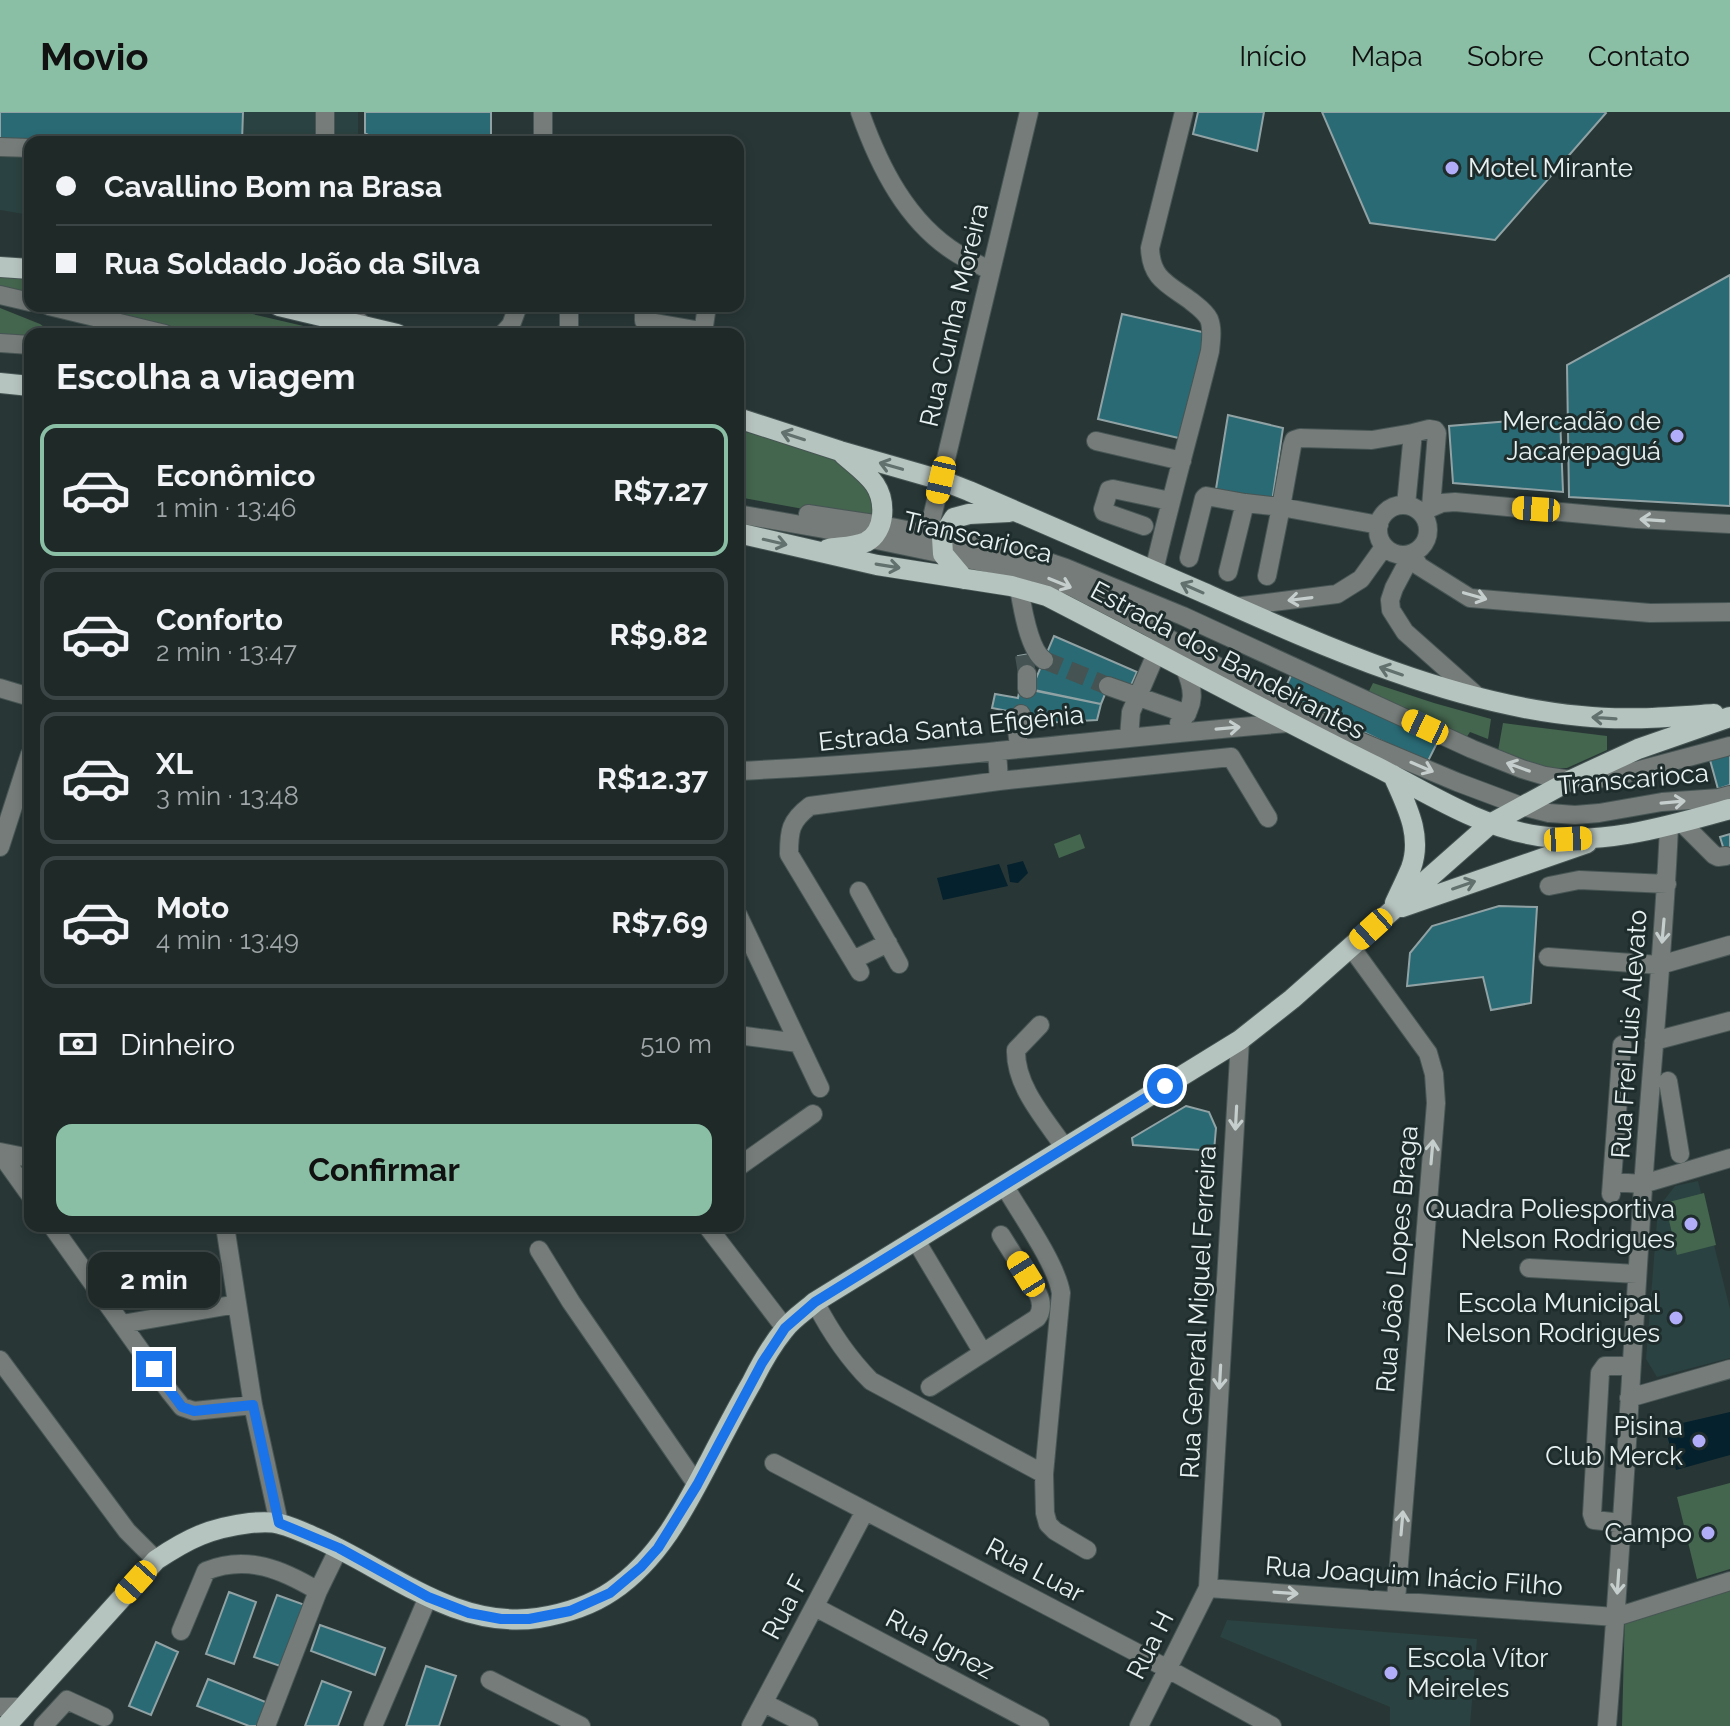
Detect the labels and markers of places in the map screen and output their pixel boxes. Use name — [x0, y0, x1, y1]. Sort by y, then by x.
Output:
place label: Motel Mirante — [1468, 153, 1633, 183]
marker: Motel Mirante — [1443, 159, 1461, 177]
place label: Mercadão de Jacarepaguá — [1502, 406, 1661, 466]
marker: Mercadão de Jacarepaguá — [1668, 427, 1686, 445]
place label: Quadra Poliesportiva Nelson Rodrigues — [1425, 1194, 1675, 1254]
marker: Quadra Poliesportiva Nelson Rodrigues — [1682, 1215, 1700, 1233]
place label: Escola Municipal Nelson Rodrigues — [1446, 1288, 1661, 1348]
marker: Escola Municipal Nelson Rodrigues — [1667, 1309, 1685, 1327]
place label: Pisina Club Merck — [1545, 1411, 1683, 1471]
marker: Pisina Club Merck — [1690, 1432, 1708, 1450]
place label: Campo — [1605, 1518, 1692, 1548]
marker: Campo — [1699, 1524, 1717, 1542]
place label: Escola Vítor Meireles — [1407, 1643, 1548, 1703]
marker: Escola Vítor Meireles — [1382, 1664, 1400, 1682]

